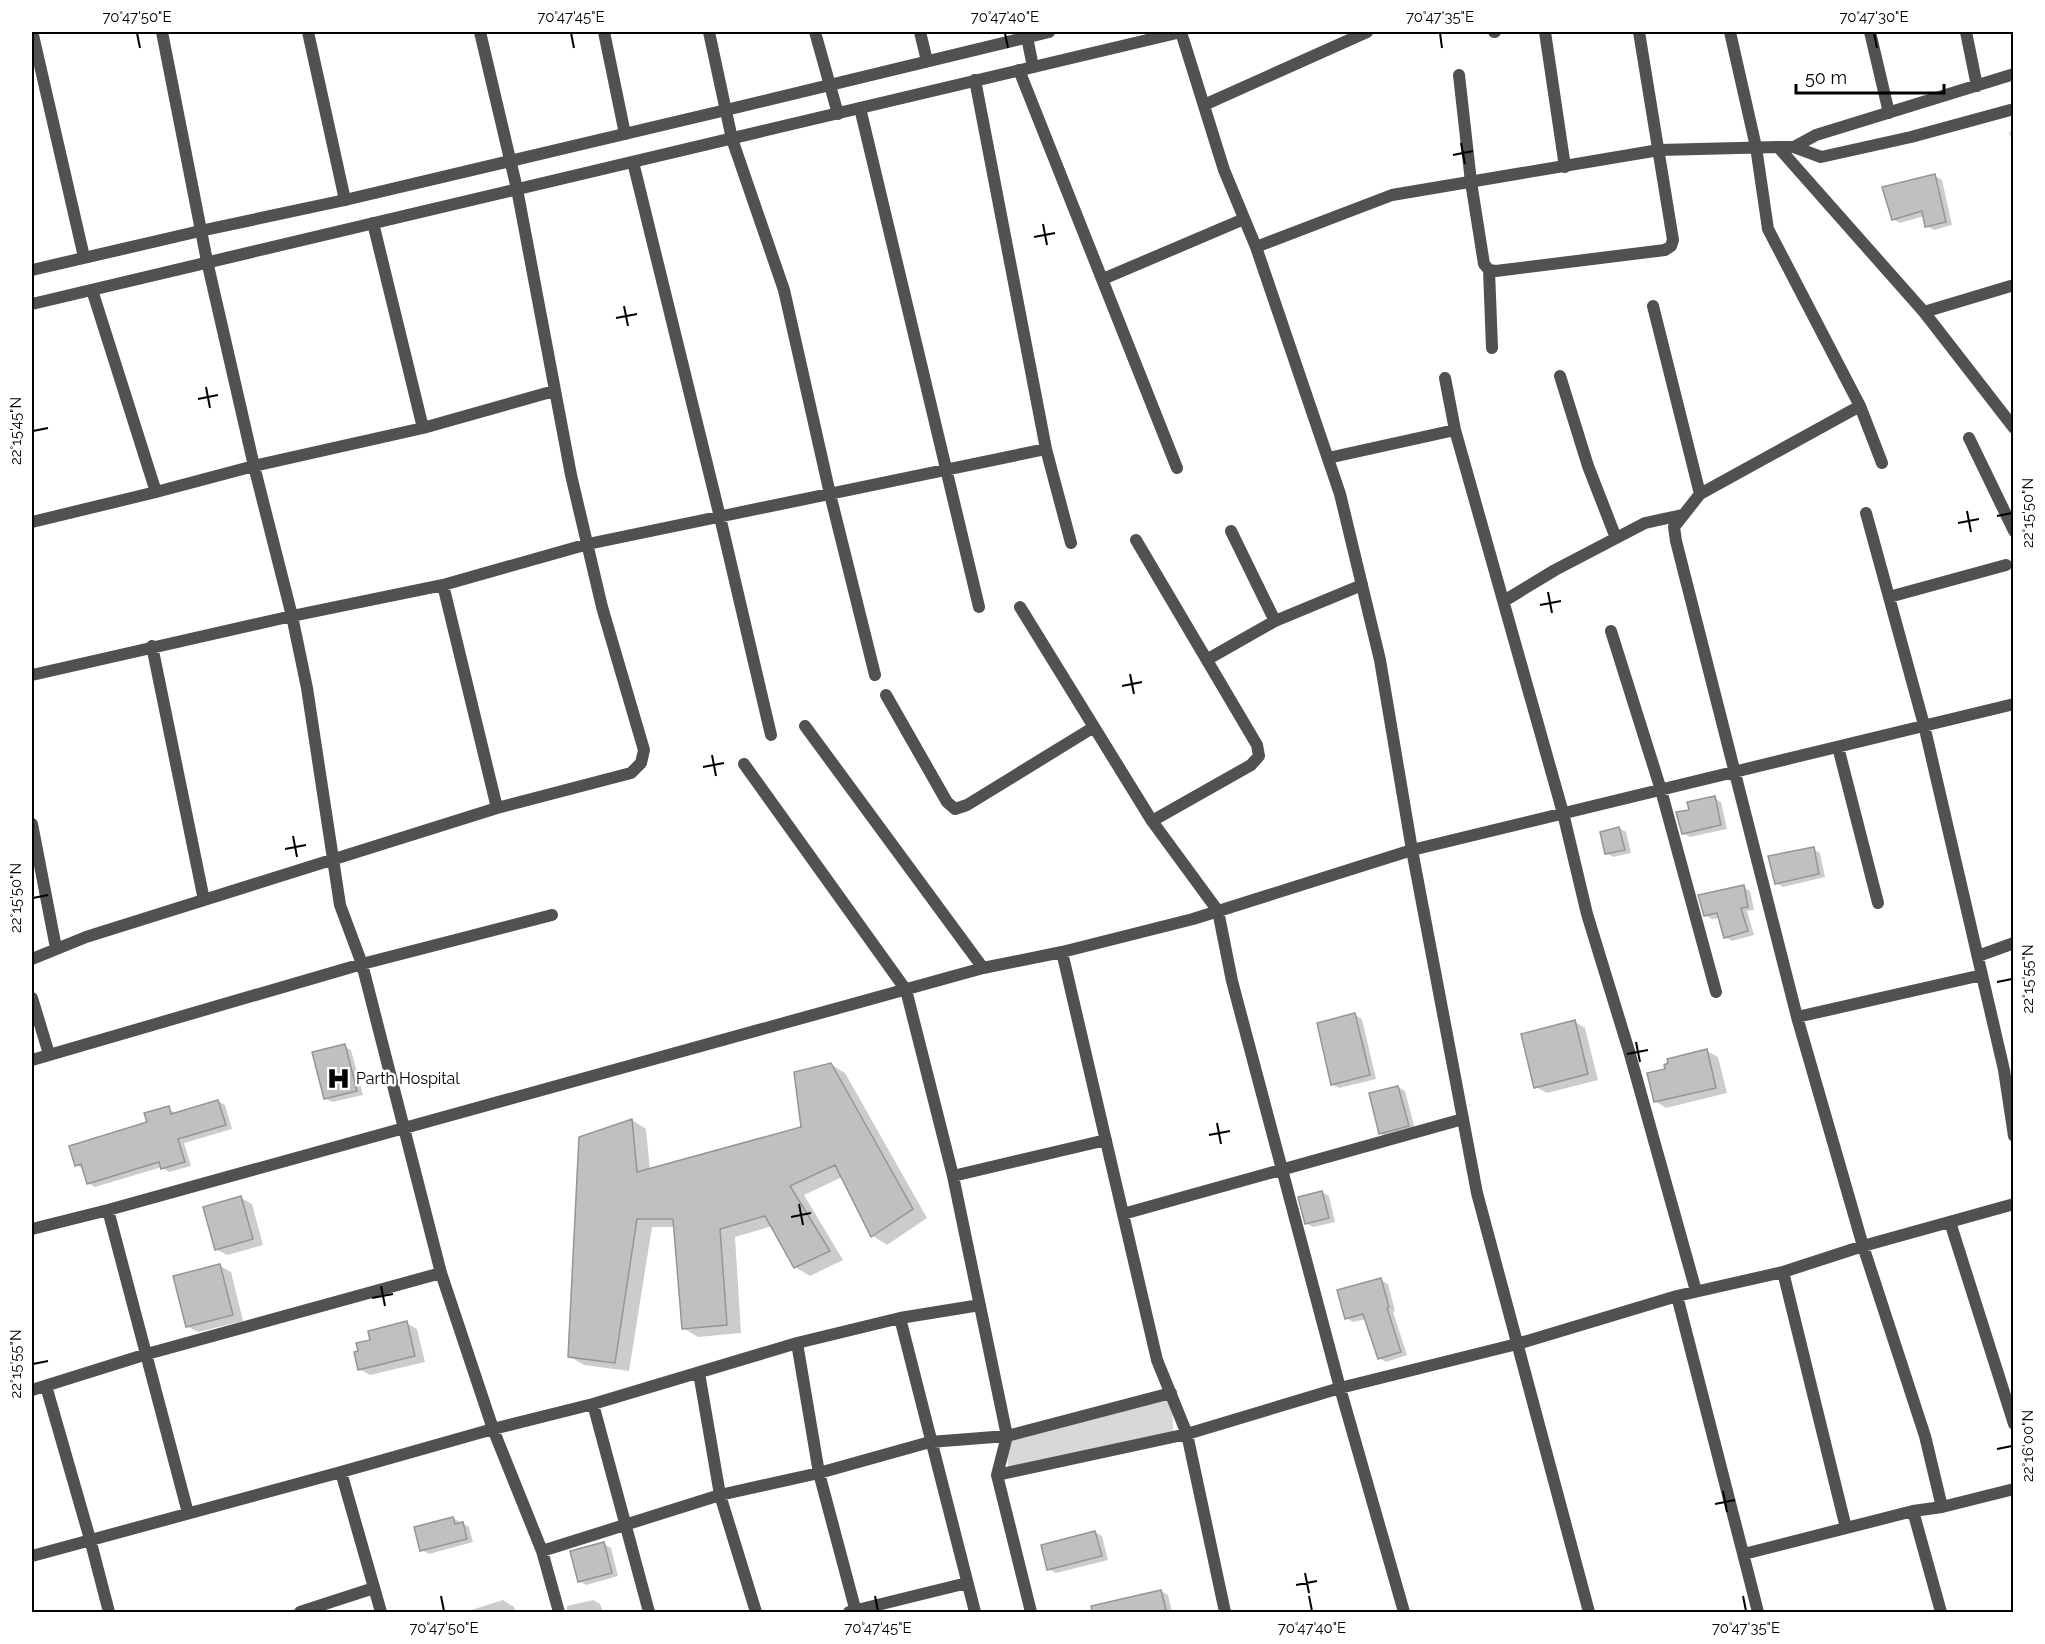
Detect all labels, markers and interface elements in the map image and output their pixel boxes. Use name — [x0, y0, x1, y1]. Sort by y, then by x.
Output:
text: 70°47'50"E — [102, 8, 172, 26]
text: 70°47'45"E — [537, 8, 605, 26]
text: 70°47'40"E — [971, 8, 1039, 26]
text: 70°47'35"E — [1406, 8, 1474, 26]
text: 70°47'30"E — [1839, 8, 1909, 26]
scale bar — [1796, 57, 1944, 95]
text: 50 m — [1805, 67, 1847, 88]
text: 22°15'45"N — [7, 397, 25, 465]
text: 22°15'50"N — [2019, 478, 2037, 548]
text: 22°15'50"N — [7, 863, 25, 933]
text: 22°15'55"N — [2019, 945, 2037, 1013]
hospital icon: Parth Hospital — [325, 1065, 351, 1091]
place label: Parth Hospital — [356, 1069, 460, 1088]
text: 22°15'55"N — [7, 1330, 25, 1398]
text: 22°16'00"N — [2019, 1410, 2037, 1482]
text: 70°47'50"E — [409, 1619, 479, 1637]
text: 70°47'45"E — [844, 1619, 912, 1637]
text: 70°47'40"E — [1278, 1619, 1346, 1637]
text: 70°47'35"E — [1712, 1619, 1780, 1637]

